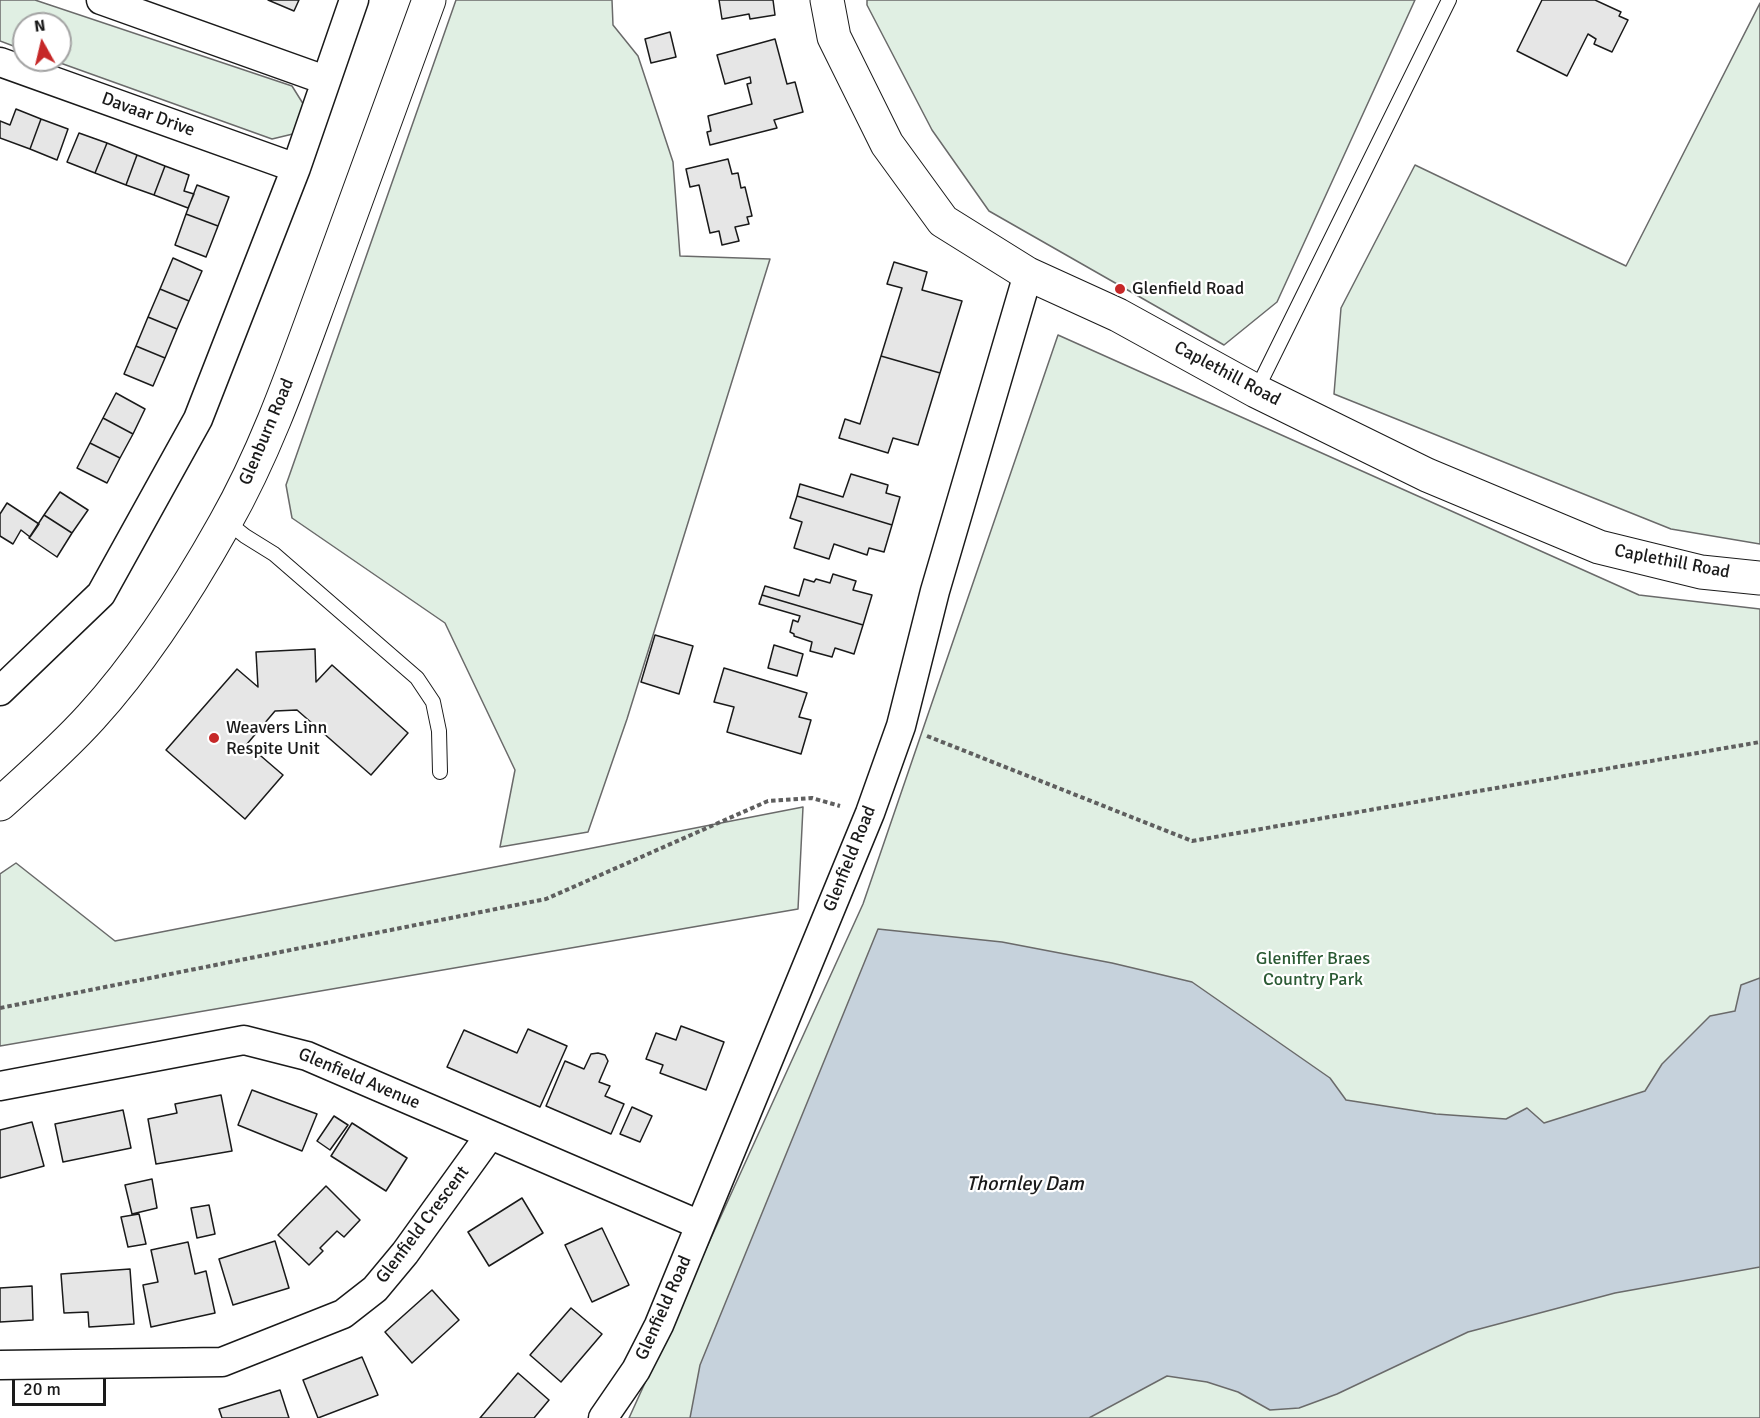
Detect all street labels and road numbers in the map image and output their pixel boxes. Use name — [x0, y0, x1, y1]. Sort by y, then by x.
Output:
street label: Davaar Drive — [98, 88, 198, 142]
street label: Caplethill Road — [1170, 337, 1284, 411]
street label: Glenburn Road — [235, 375, 299, 489]
street label: Caplethill Road — [1612, 540, 1732, 584]
street label: Glenfield Road — [819, 803, 881, 915]
street label: Glenfield Avenue — [295, 1044, 423, 1114]
street label: Glenfield Crescent — [372, 1162, 474, 1288]
street label: Glenfield Road — [631, 1252, 697, 1364]

